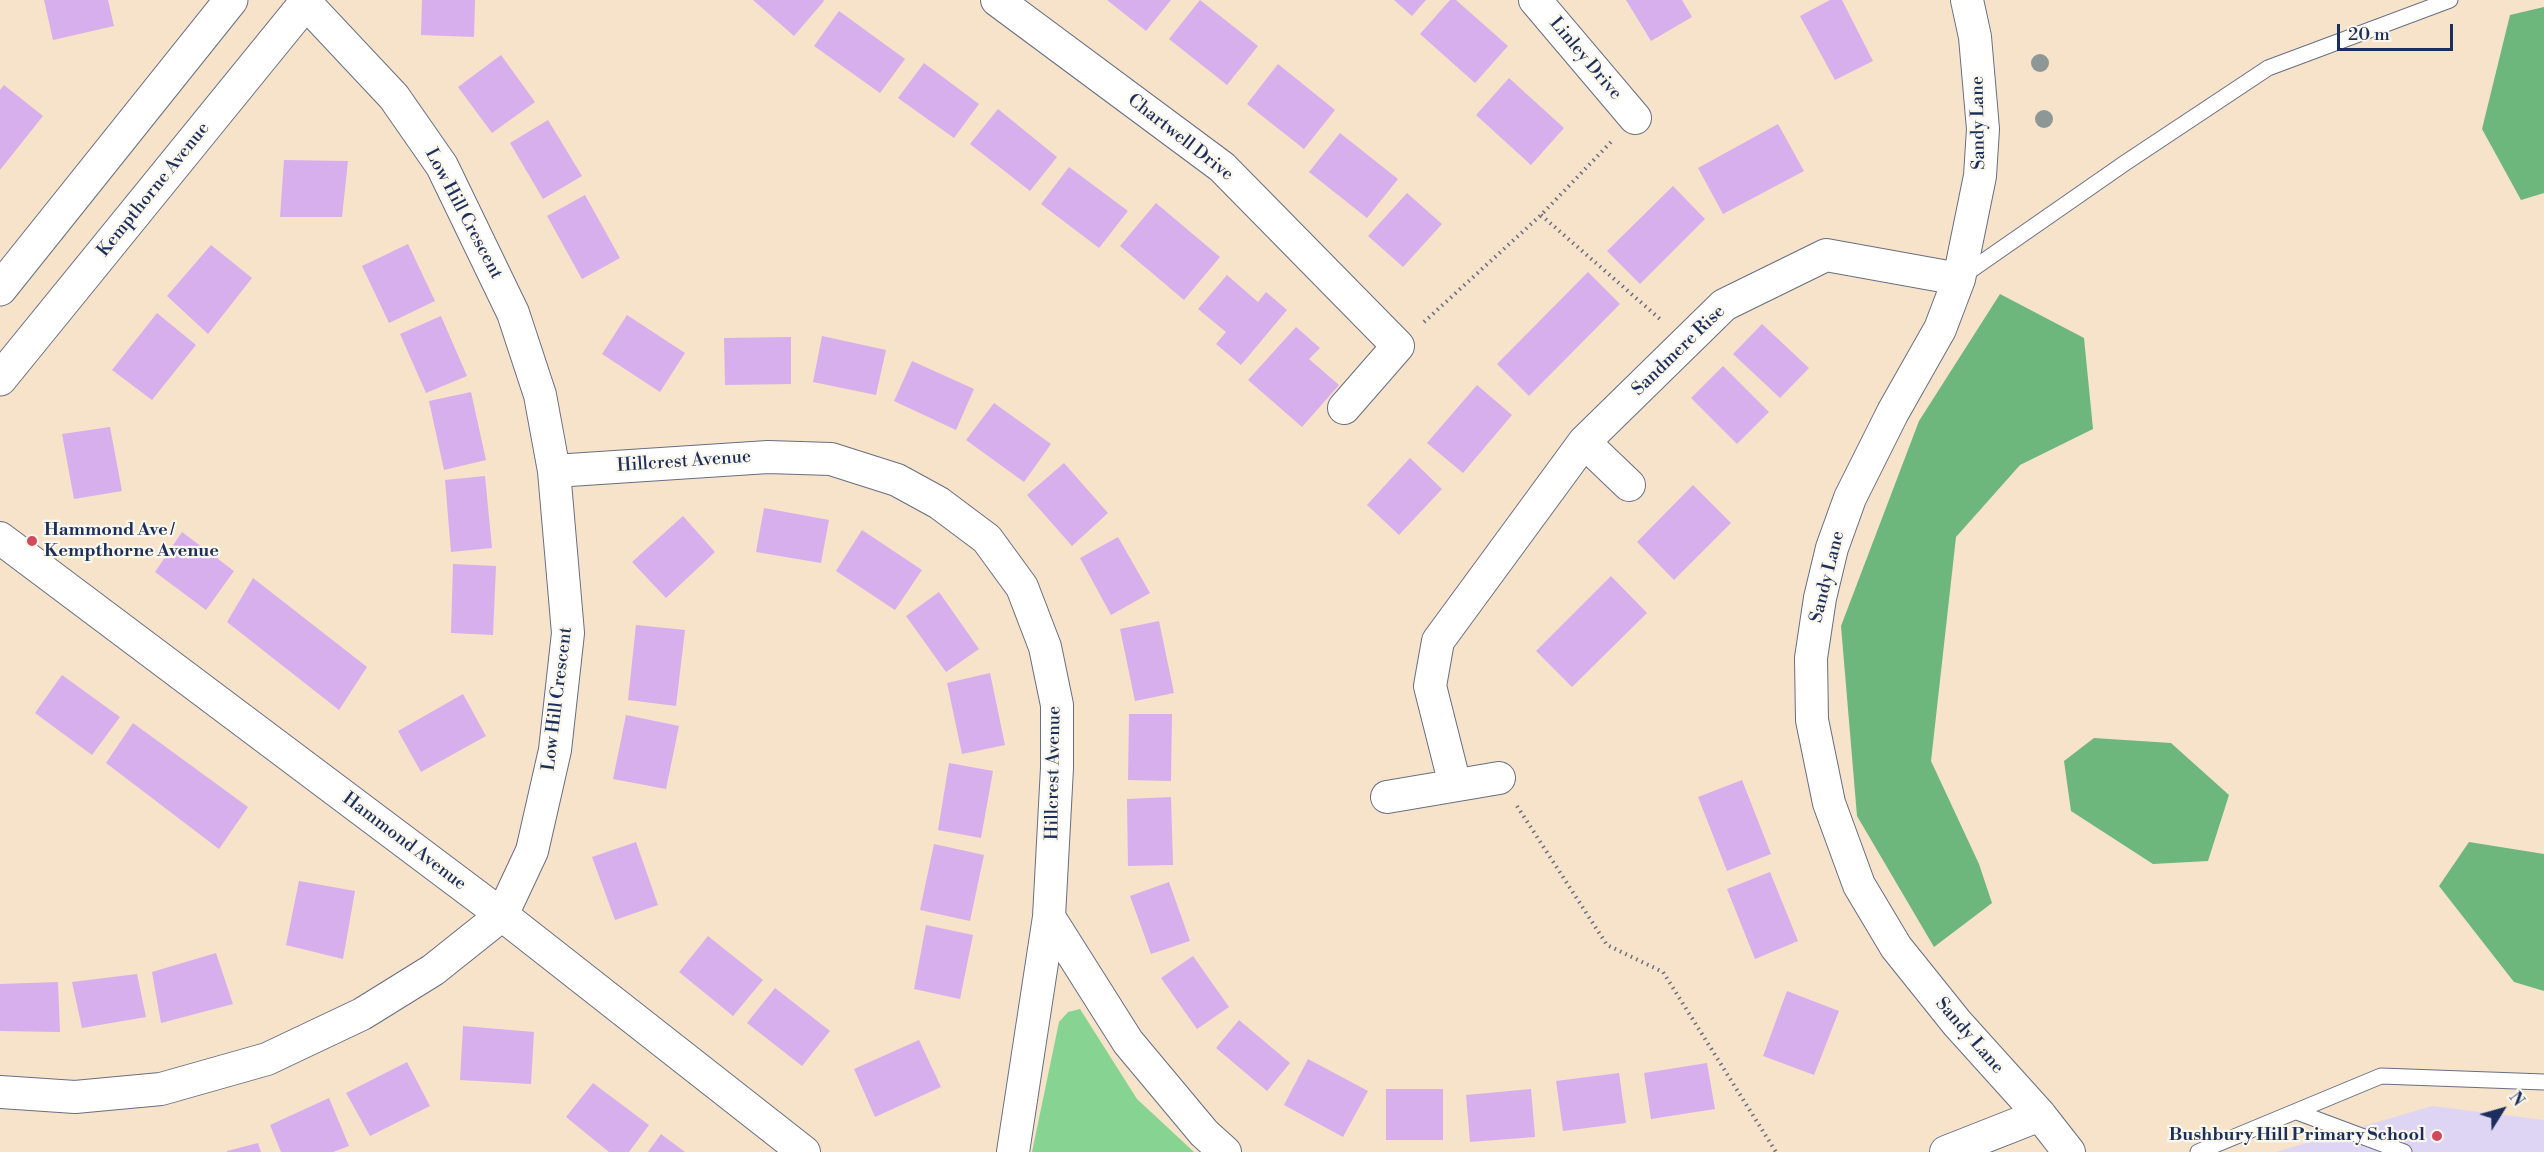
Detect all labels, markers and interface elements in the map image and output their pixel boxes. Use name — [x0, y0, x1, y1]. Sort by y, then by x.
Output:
scale bar — [2340, 12, 2456, 50]
street label: Linley Drive — [1544, 13, 1626, 105]
text: 20 m — [2348, 23, 2390, 46]
street label: Sandy Lane — [1967, 76, 1991, 170]
street label: Chartwell Drive — [1123, 90, 1237, 186]
street label: Kempthorne Avenue — [93, 118, 215, 262]
street label: Low Hill Crescent — [419, 145, 507, 283]
street label: Sandmere Rise — [1628, 301, 1730, 401]
street label: Hillcrest Avenue — [616, 447, 752, 477]
place label: Hammond Ave / Kempthorne Avenue — [44, 520, 219, 562]
street label: Sandy Lane — [1806, 529, 1850, 625]
marker: Hammond Ave / Kempthorne Avenue — [25, 534, 39, 548]
street label: Low Hill Crescent — [538, 626, 578, 772]
street label: Hillcrest Avenue — [1042, 706, 1066, 840]
street label: Hammond Avenue — [338, 788, 470, 896]
street label: Sandy Lane — [1930, 993, 2008, 1079]
north arrow — [2472, 1080, 2532, 1140]
text: N — [2505, 1088, 2528, 1110]
place label: Bushbury Hill Primary School — [2169, 1125, 2425, 1147]
marker: Bushbury Hill Primary School — [2430, 1129, 2444, 1143]

